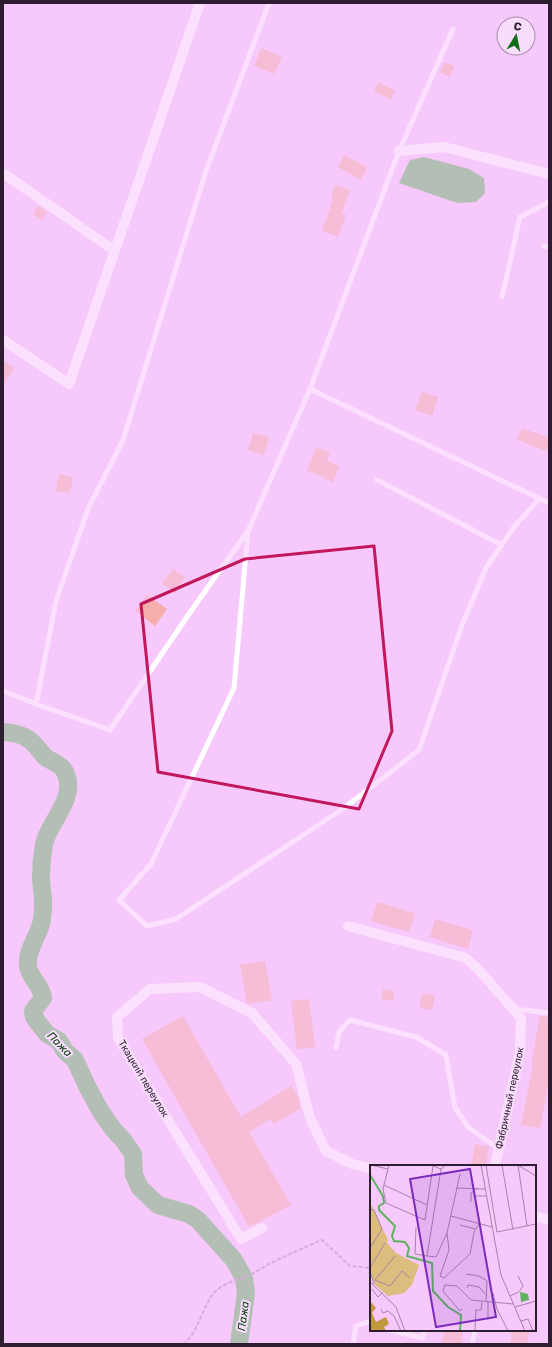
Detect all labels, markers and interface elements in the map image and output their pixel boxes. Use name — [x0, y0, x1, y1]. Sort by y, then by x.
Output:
north arrow — [496, 16, 536, 56]
text: С — [513, 20, 523, 34]
water label: Пажа — [45, 1029, 75, 1060]
street label: Ткацкий переулок — [115, 1038, 171, 1120]
street label: Фабричный переулок — [493, 1045, 527, 1150]
inset map — [370, 1165, 536, 1331]
water label: Пажа — [235, 1300, 252, 1332]

